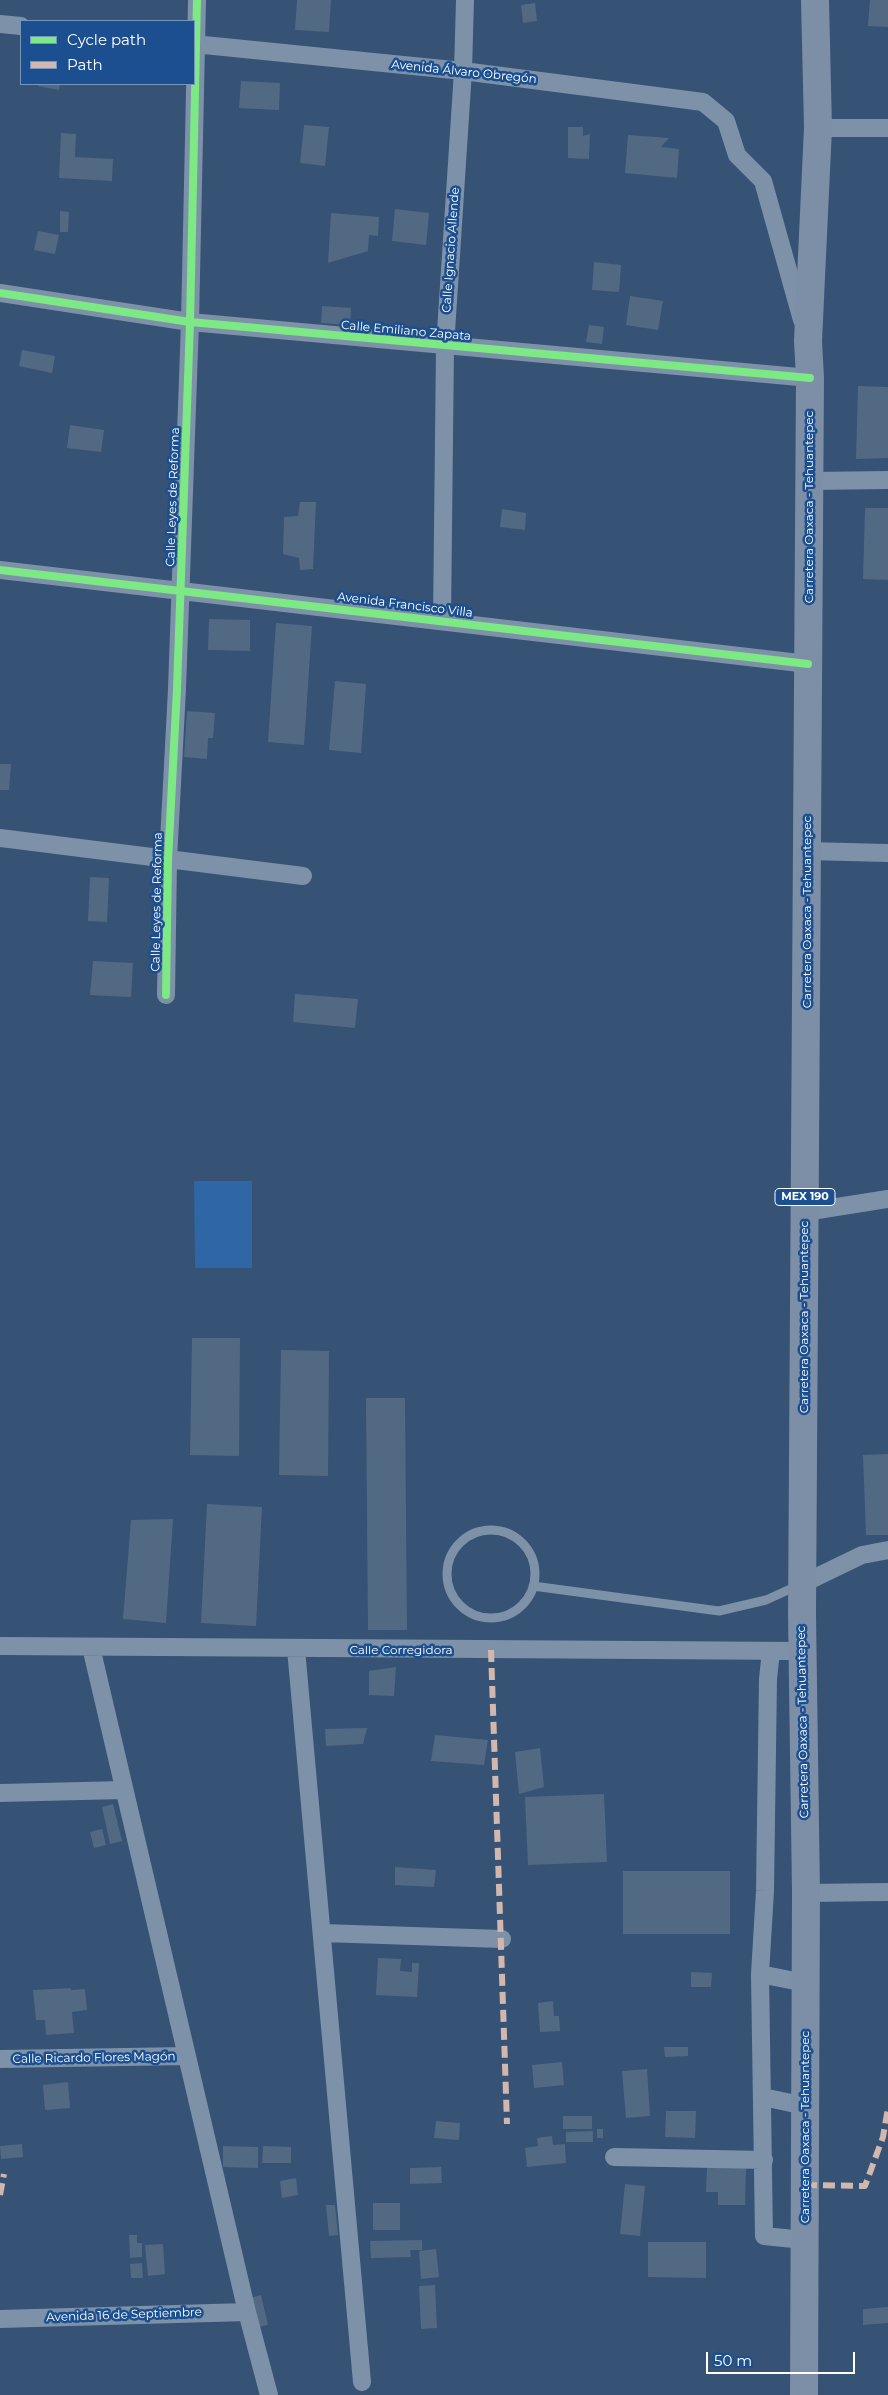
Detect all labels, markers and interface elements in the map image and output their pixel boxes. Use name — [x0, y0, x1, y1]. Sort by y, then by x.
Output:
legend — [20, 20, 195, 85]
text: Cycle path — [67, 30, 146, 49]
text: Path — [67, 55, 103, 74]
street label: Avenida Álvaro Obregón — [391, 57, 537, 87]
street label: Calle Ignacio Allende — [439, 187, 463, 313]
street label: Calle Emiliano Zapata — [340, 318, 472, 344]
street label: Carretera Oaxaca - Tehuantepec — [802, 411, 816, 603]
street label: Calle Leyes de Reforma — [163, 427, 183, 567]
street label: Avenida Francisco Villa — [336, 590, 474, 620]
street label: Carretera Oaxaca - Tehuantepec — [800, 816, 814, 1008]
street label: Calle Leyes de Reforma — [149, 832, 165, 972]
road number: MEX 190 — [775, 1188, 835, 1206]
street label: Carretera Oaxaca - Tehuantepec — [797, 1221, 811, 1413]
street label: Carretera Oaxaca - Tehuantepec — [794, 1626, 812, 1818]
street label: Calle Corregidora — [349, 1643, 453, 1657]
street label: Carretera Oaxaca - Tehuantepec — [798, 2031, 812, 2223]
street label: Calle Ricardo Flores Magón — [12, 2049, 176, 2067]
street label: Avenida 16 de Septiembre — [46, 2305, 202, 2325]
scale bar — [708, 2342, 857, 2374]
text: 50 m — [714, 2351, 752, 2370]

